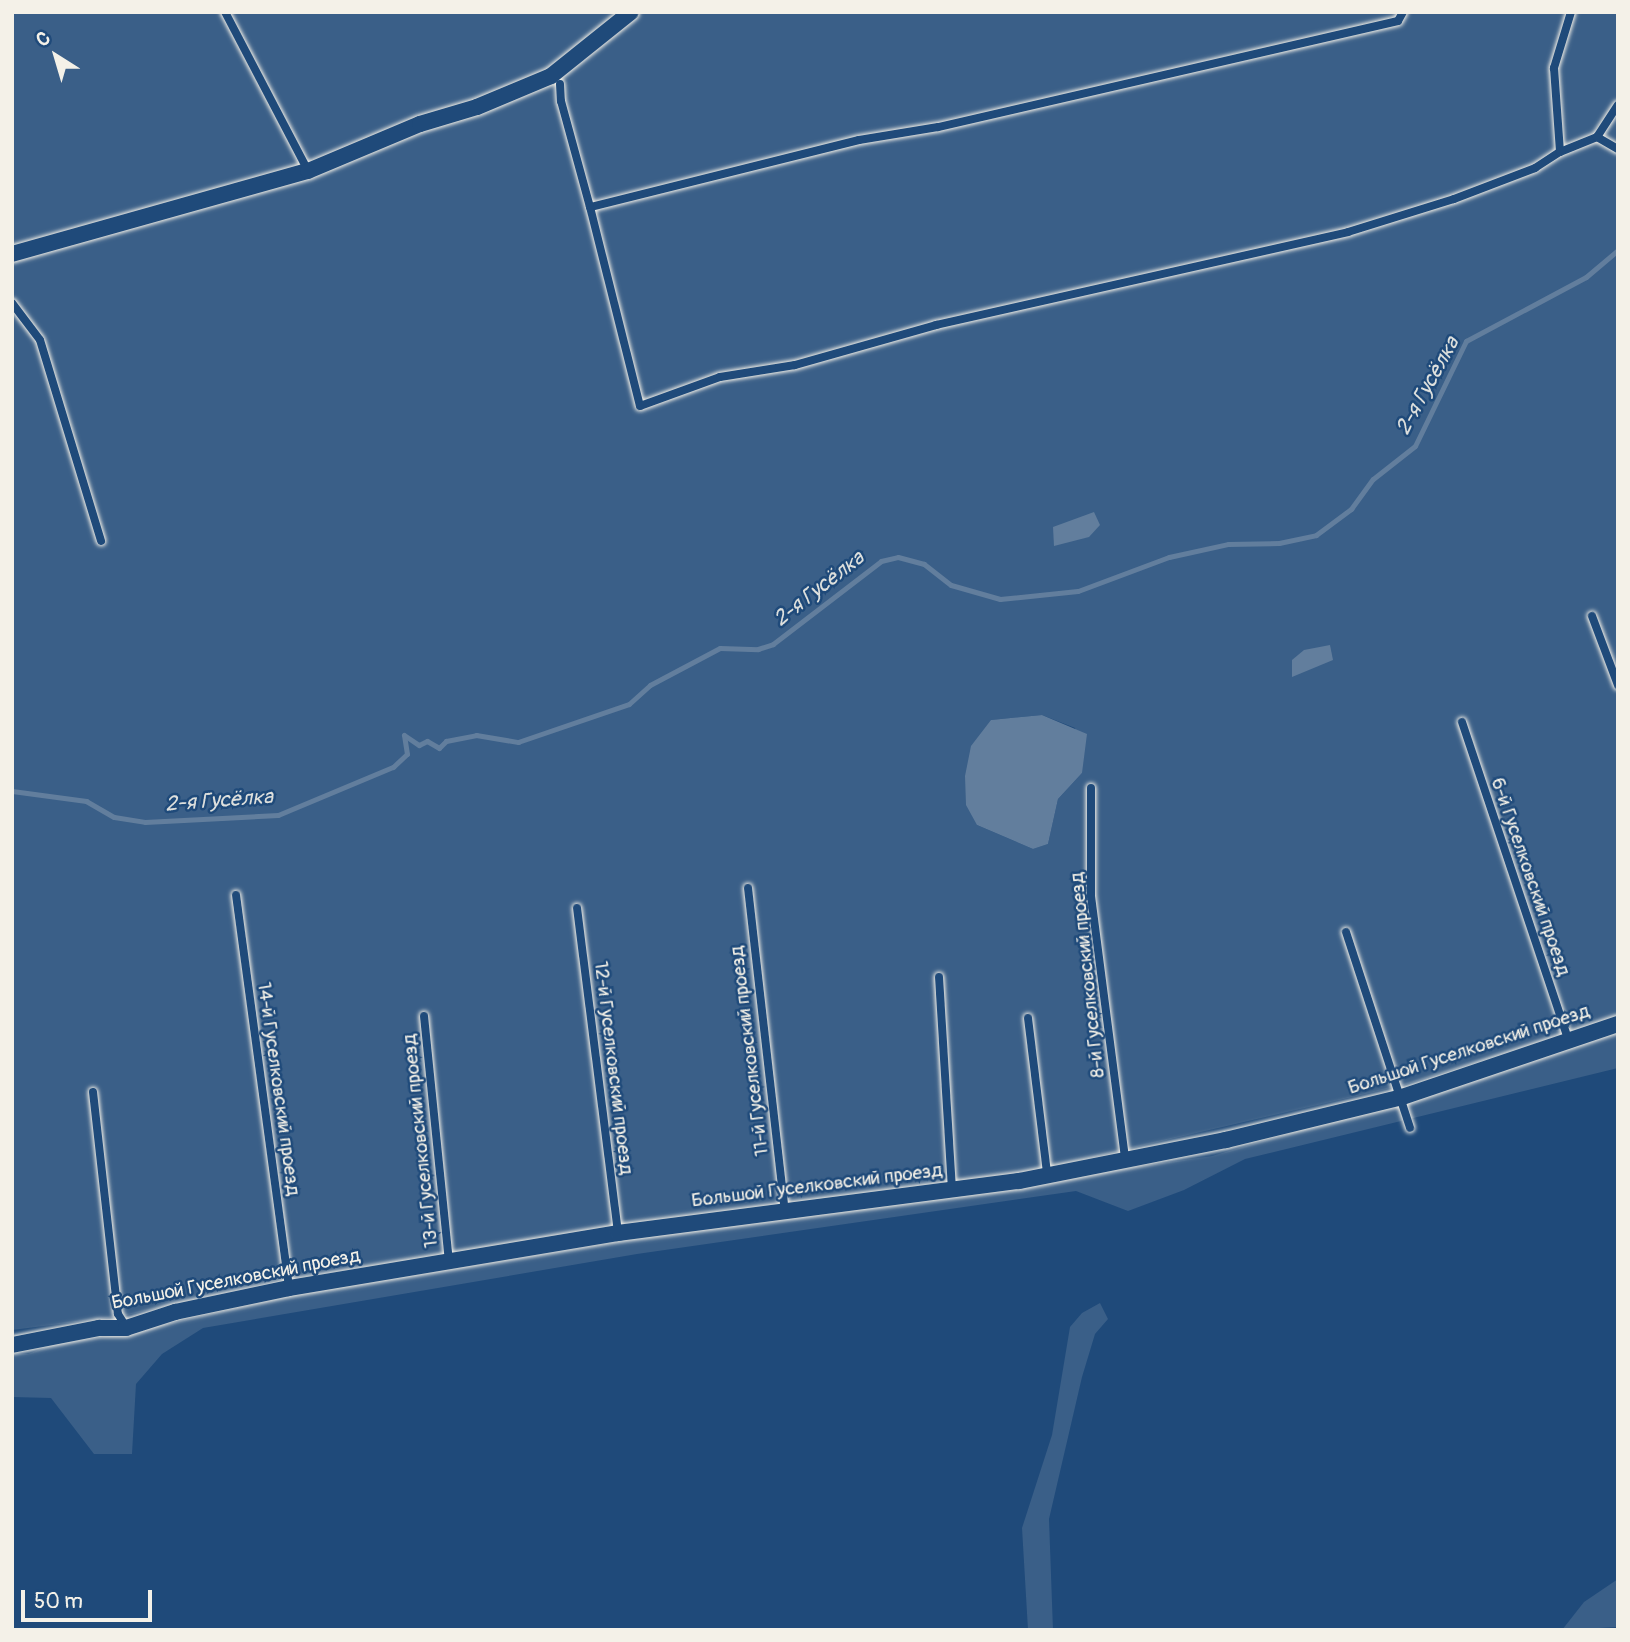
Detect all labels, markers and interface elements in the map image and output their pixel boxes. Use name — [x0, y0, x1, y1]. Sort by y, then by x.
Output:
north arrow — [21, 21, 91, 91]
text: С — [31, 26, 55, 52]
water label: 2-я Гусёлка — [1391, 333, 1465, 439]
water label: 2-я Гусёлка — [769, 546, 869, 632]
street label: 6-й Гуселковский проезд — [1485, 775, 1575, 979]
water label: 2-я Гусёлка — [164, 785, 274, 817]
street label: 8-й Гуселковский проезд — [1066, 871, 1110, 1079]
street label: 11-й Гуселковский проезд — [726, 945, 774, 1157]
street label: 12-й Гуселковский проезд — [589, 960, 637, 1176]
street label: 14-й Гуселковский проезд — [252, 981, 304, 1197]
street label: Большой Гуселковский проезд — [1345, 1000, 1593, 1100]
street label: 13-й Гуселковский проезд — [398, 1033, 444, 1249]
street label: Большой Гуселковский проезд — [690, 1159, 944, 1213]
street label: Большой Гуселковский проезд — [110, 1245, 362, 1315]
scale bar — [24, 1576, 156, 1620]
text: 50 m — [34, 1588, 83, 1615]

